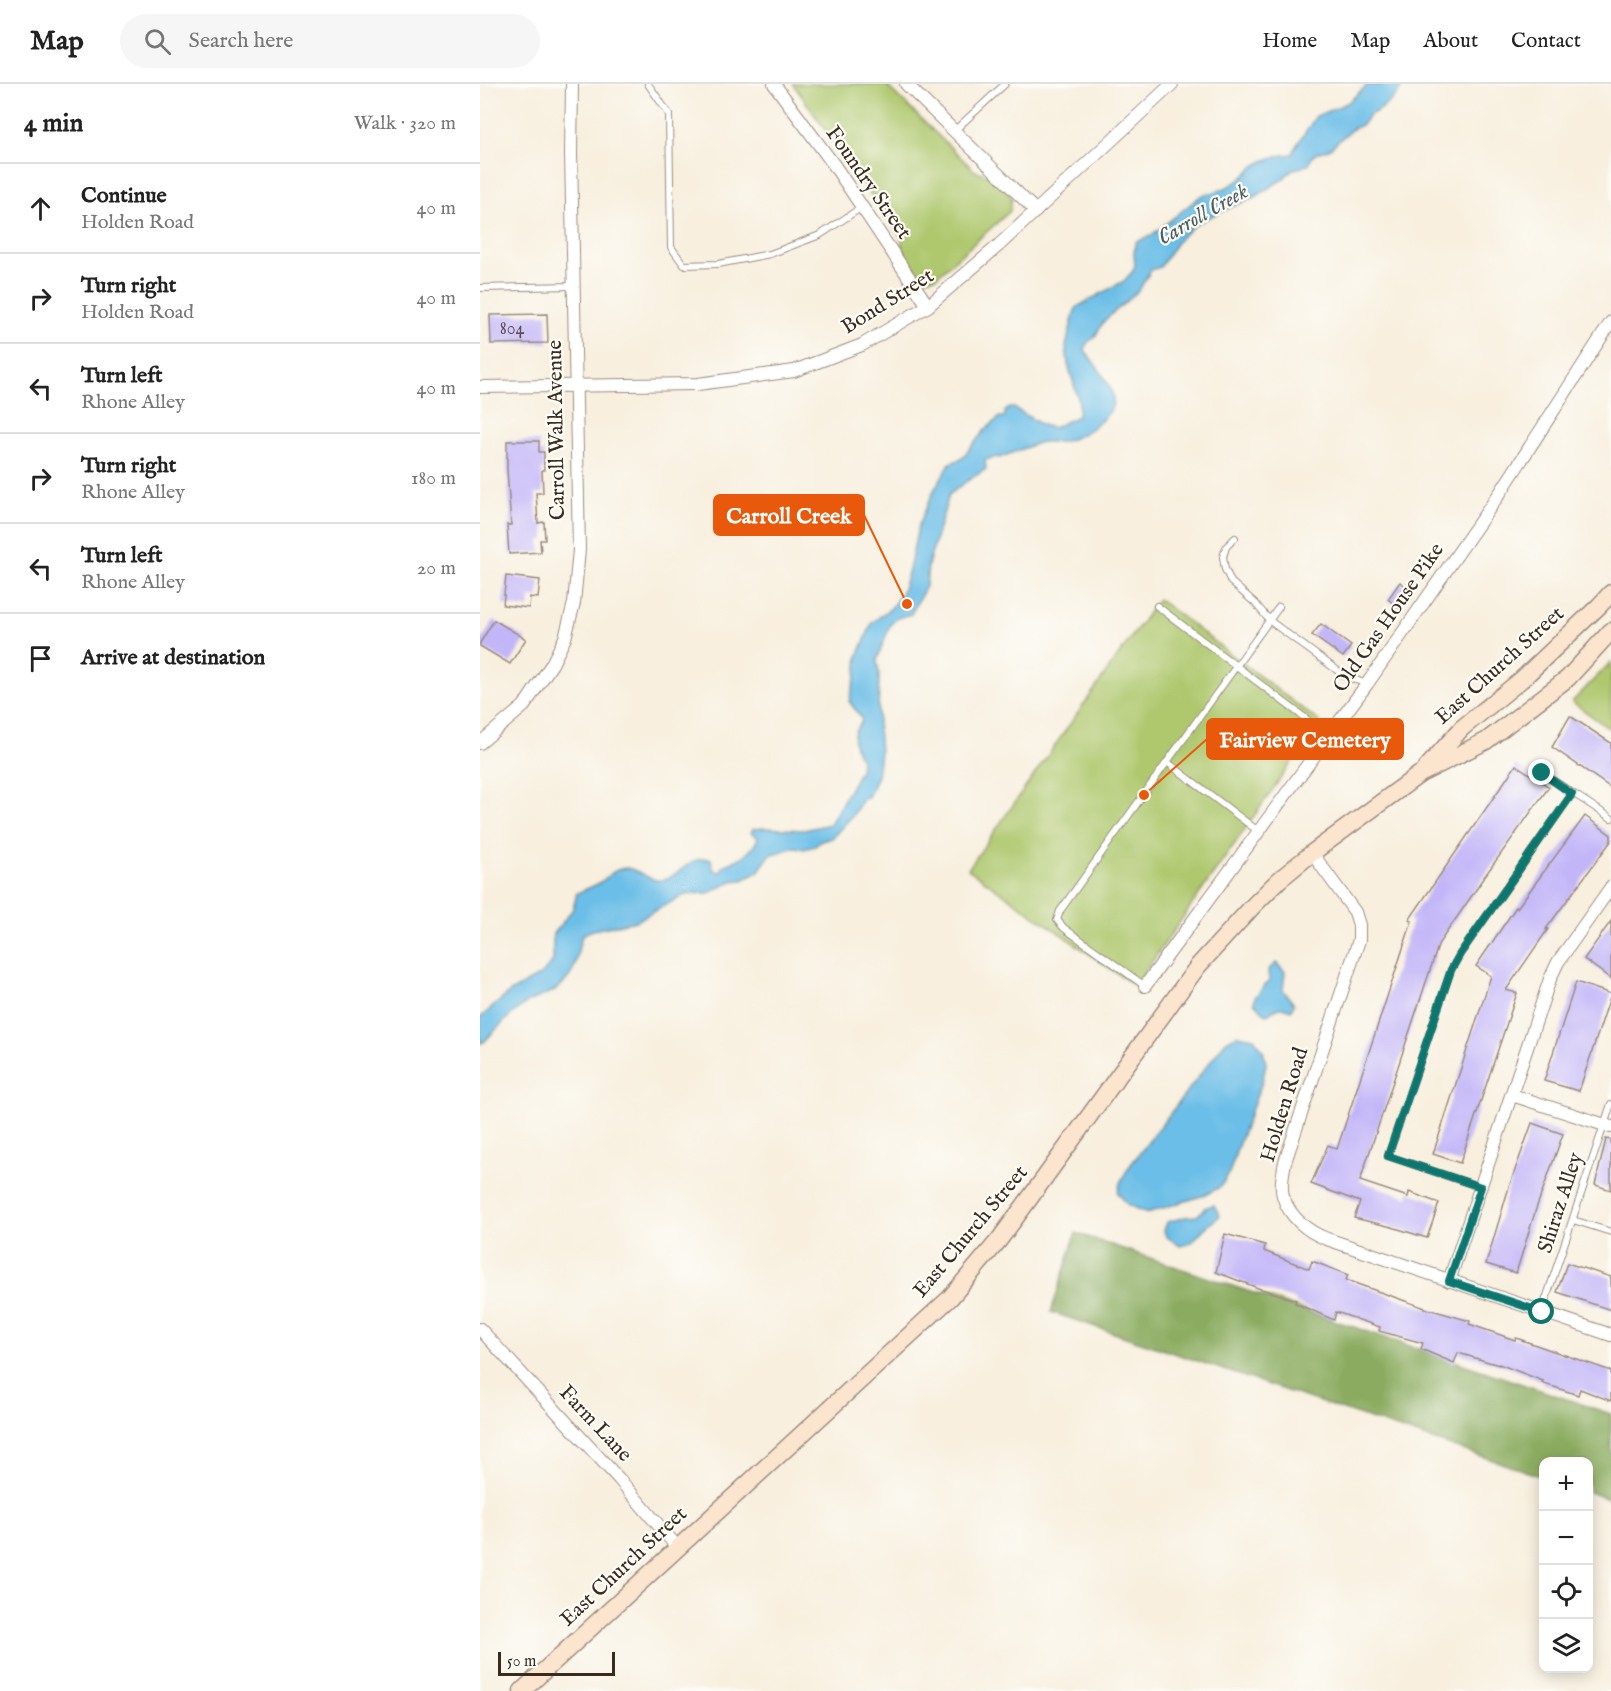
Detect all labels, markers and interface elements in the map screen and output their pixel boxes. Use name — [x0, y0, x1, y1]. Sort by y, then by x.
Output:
search box — [120, 14, 540, 68]
text: Map — [30, 24, 84, 59]
icon: search — [141, 25, 174, 58]
text: Search here — [189, 27, 293, 55]
text: Home — [1262, 28, 1317, 55]
text: Map — [1350, 28, 1390, 55]
text: About — [1423, 28, 1478, 55]
text: Contact — [1511, 28, 1581, 55]
text: 4 min — [24, 107, 83, 140]
text: Walk · 320 m — [354, 111, 456, 136]
street label: Foundry Street — [819, 121, 917, 245]
water label: Carroll Creek — [1153, 178, 1253, 252]
text: Continue — [81, 182, 167, 210]
icon: ahead — [24, 192, 57, 225]
text: 40 m — [417, 196, 456, 221]
text: Holden Road — [81, 210, 194, 235]
street label: Bond Street — [837, 263, 939, 341]
text: Turn right — [81, 272, 176, 300]
icon: right — [24, 282, 57, 315]
text: 40 m — [417, 286, 456, 311]
text: Holden Road — [81, 300, 194, 325]
house number: 804 — [500, 318, 525, 341]
street label: Carroll Walk Avenue — [542, 339, 572, 520]
text: Turn left — [81, 362, 163, 390]
icon: left — [24, 372, 57, 405]
text: 40 m — [417, 376, 456, 401]
text: Rhone Alley — [81, 390, 185, 415]
text: Turn right — [81, 452, 176, 480]
icon: right — [24, 462, 57, 495]
text: 180 m — [411, 466, 456, 491]
text: Rhone Alley — [81, 480, 185, 505]
callout: Carroll Creek — [714, 495, 864, 535]
text: Carroll Creek — [726, 503, 853, 531]
street label: Old Gas House Pike — [1327, 538, 1451, 698]
text: Turn left — [81, 542, 163, 570]
icon: left — [24, 552, 57, 585]
text: 20 m — [417, 556, 456, 581]
text: Rhone Alley — [81, 570, 185, 595]
street label: East Church Street — [1430, 601, 1570, 731]
icon: arrive — [24, 642, 57, 675]
text: Arrive at destination — [81, 644, 265, 672]
callout: Fairview Cemetery — [1207, 719, 1403, 759]
text: Fairview Cemetery — [1219, 727, 1392, 755]
route end — [1528, 759, 1554, 785]
street label: Holden Road — [1255, 1044, 1315, 1166]
street label: Shiraz Alley — [1532, 1149, 1590, 1257]
street label: East Church Street — [908, 1160, 1034, 1304]
route start — [1528, 1298, 1554, 1324]
street label: Farm Lane — [553, 1380, 638, 1468]
map controls — [1539, 1457, 1593, 1673]
button: + — [1539, 1457, 1593, 1511]
street label: East Church Street — [555, 1501, 693, 1633]
button: − — [1539, 1511, 1593, 1565]
button: locate — [1539, 1565, 1593, 1619]
button: layers — [1539, 1619, 1593, 1673]
scale bar — [498, 1649, 615, 1676]
text: 50 m — [507, 1652, 536, 1672]

